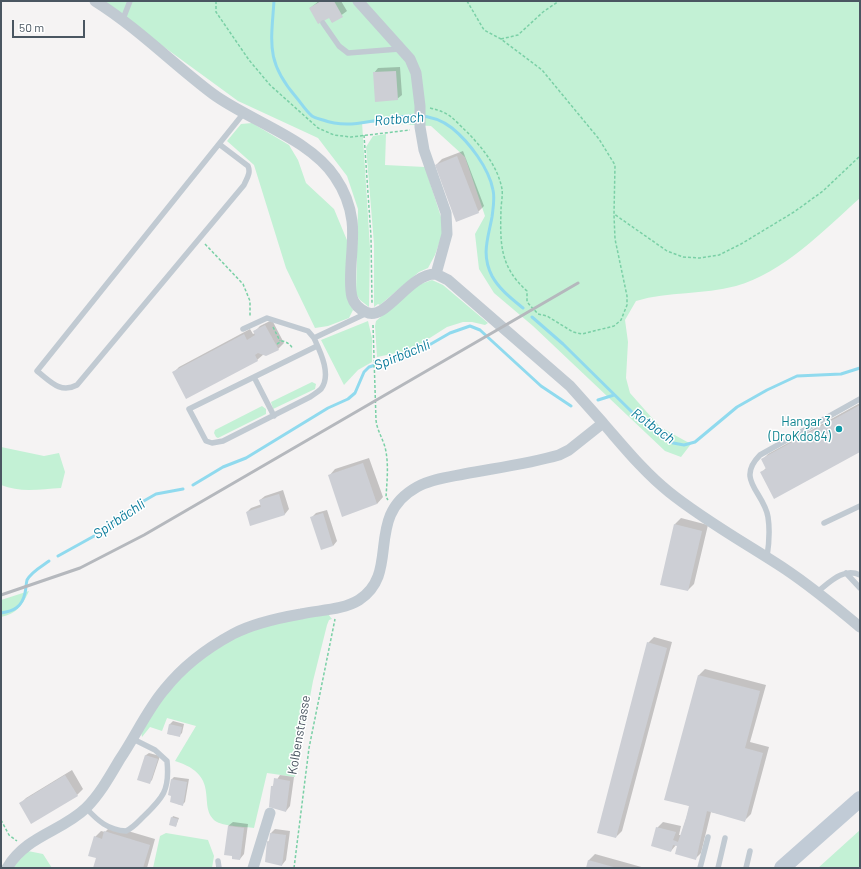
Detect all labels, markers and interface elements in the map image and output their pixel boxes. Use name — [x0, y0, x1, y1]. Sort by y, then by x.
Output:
scale bar — [14, 12, 87, 38]
text: 50 m — [19, 20, 44, 34]
water label: Rotbach — [373, 108, 425, 130]
water label: Spirbächli — [371, 336, 433, 374]
water label: Rotbach — [628, 405, 678, 447]
place label: Hangar 3 (DroKdo84) — [769, 414, 831, 445]
marker: Hangar 3 (DroKdo84) — [834, 424, 844, 434]
water label: Spirbächli — [90, 496, 148, 542]
street label: Kolbenstrasse — [284, 694, 314, 776]

